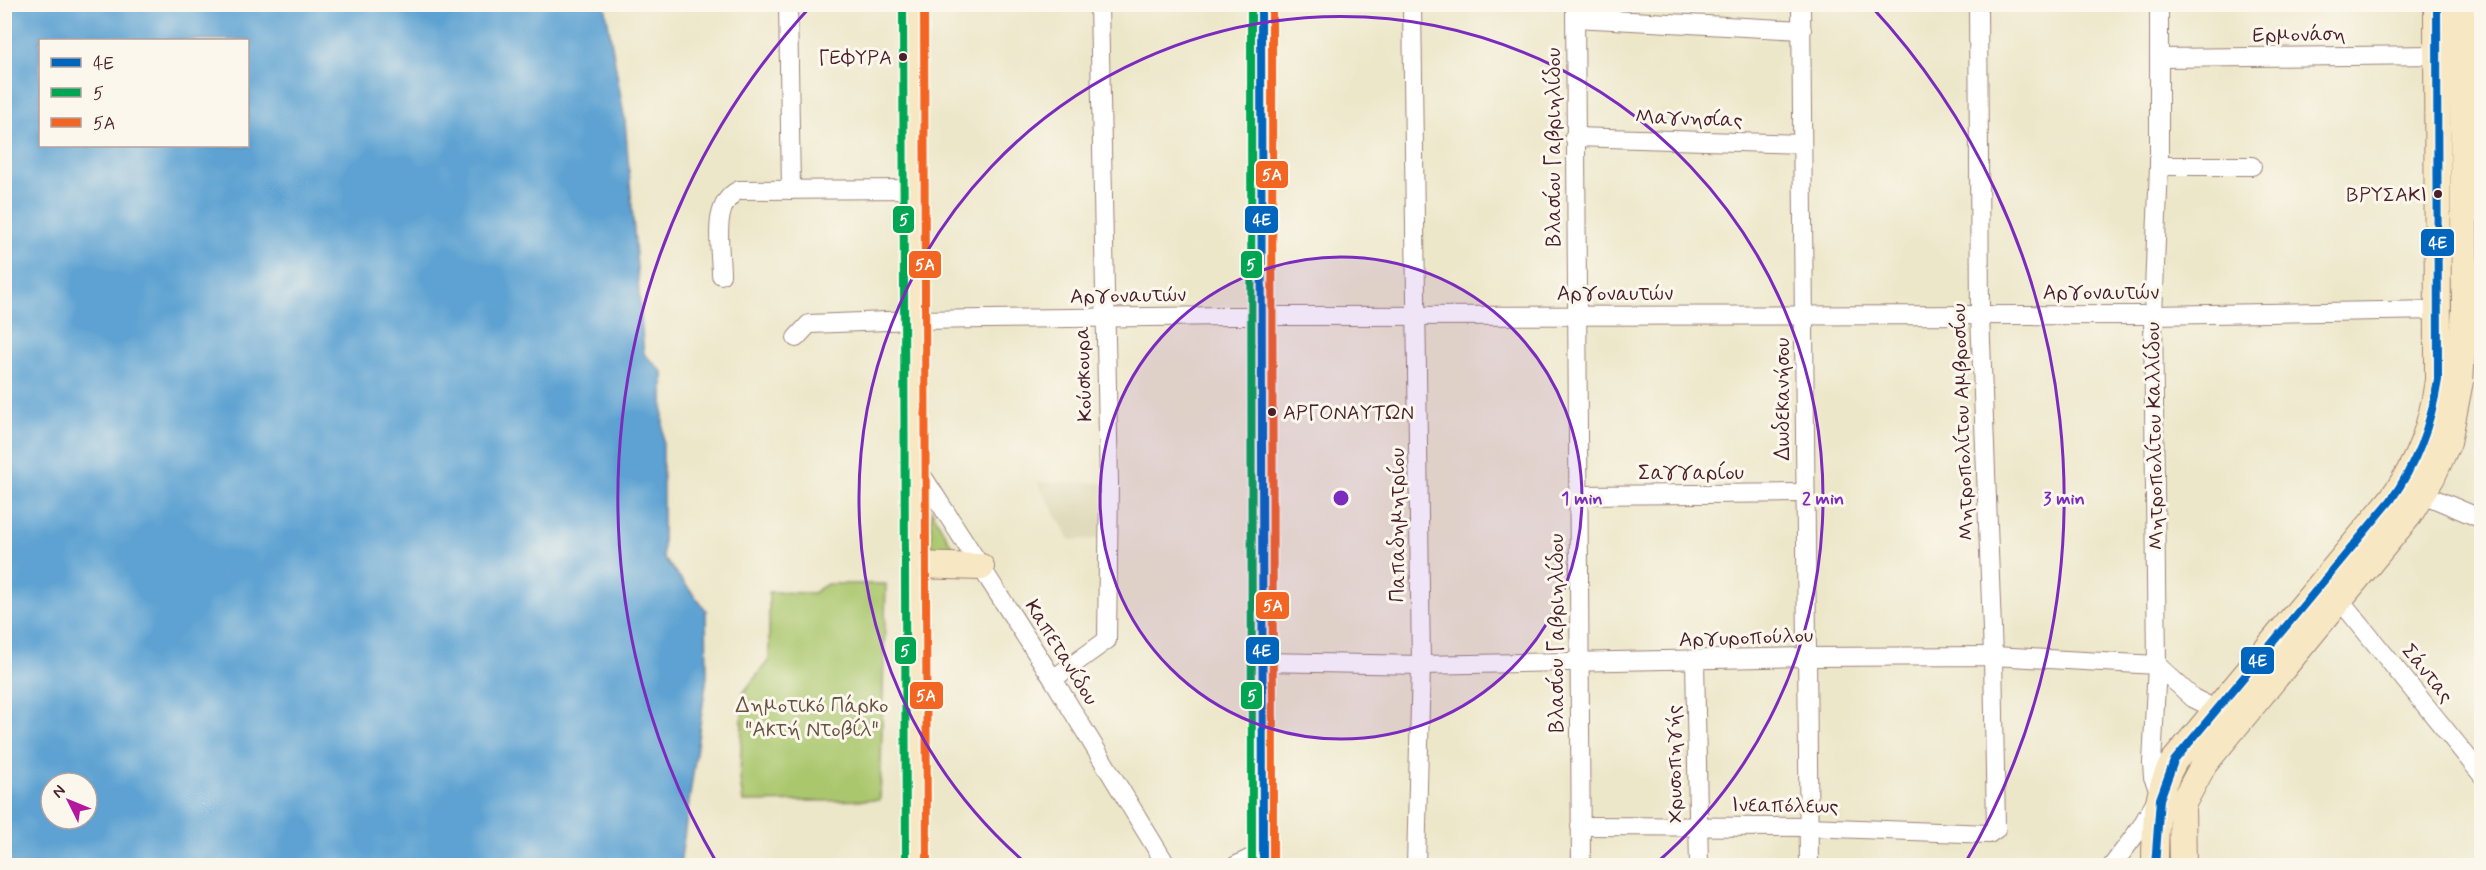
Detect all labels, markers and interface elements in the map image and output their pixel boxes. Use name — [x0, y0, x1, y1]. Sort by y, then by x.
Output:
street label: Ερμονάση — [2252, 20, 2346, 50]
legend — [39, 39, 249, 147]
place label: ΓΕΦΥΡΑ — [818, 45, 892, 72]
street label: Βλασίου Γαβριηλίδου — [1540, 48, 1568, 246]
marker: ΓΕΦΥΡΑ — [897, 51, 909, 63]
text: 4Ε — [93, 52, 114, 76]
text: 5 — [93, 82, 104, 106]
street label: Μαγνησίας — [1635, 103, 1743, 135]
text: 5Α — [93, 112, 116, 136]
line badge: 5Α — [1255, 160, 1289, 189]
text: 5Α — [1262, 165, 1282, 186]
place label: ΒΡΥΣΑΚΙ — [2347, 182, 2427, 209]
marker: ΒΡΥΣΑΚΙ — [2432, 188, 2444, 200]
line badge: 5 — [892, 205, 915, 234]
line badge: 4Ε — [1244, 205, 1279, 234]
text: 5 — [899, 210, 909, 231]
text: 4Ε — [1253, 210, 1272, 231]
line badge: 4Ε — [2420, 228, 2455, 257]
text: 4Ε — [2429, 233, 2448, 254]
line badge: 5Α — [908, 250, 942, 279]
line badge: 5 — [1240, 250, 1263, 279]
text: 5Α — [915, 255, 935, 276]
text: 5 — [1246, 255, 1256, 276]
street label: Αργοναυτών — [2043, 279, 2159, 307]
street label: Αργοναυτών — [1557, 280, 1673, 308]
street label: Αργοναυτών — [1070, 281, 1186, 311]
street label: Μητροπολίτου Αμβροσίου — [1945, 303, 1981, 541]
street label: Μητροπολίτου Καλλίδου — [2139, 322, 2171, 550]
street label: Κούσκουρα — [1068, 326, 1100, 422]
street label: Δωδεκανήσου — [1769, 337, 1797, 461]
place label: ΑΡΓΟΝΑΥΤΩΝ — [1283, 400, 1414, 427]
marker: ΑΡΓΟΝΑΥΤΩΝ — [1266, 406, 1278, 418]
street label: Παπαδημητρίου — [1384, 448, 1412, 602]
street label: Σαγγαρίου — [1638, 459, 1744, 487]
text: 1 min — [1561, 487, 1603, 511]
text: 2 min — [1802, 487, 1844, 511]
text: 3 min — [2043, 487, 2085, 511]
centre of rings — [1331, 488, 1351, 508]
street label: Βλασίου Γαβριηλίδου — [1543, 534, 1571, 732]
line badge: 5Α — [1255, 591, 1290, 620]
street label: Καπετανίδου — [1018, 594, 1105, 711]
text: 5Α — [1263, 596, 1283, 617]
street label: Αργυροπούλου — [1678, 622, 1814, 654]
line badge: 5 — [894, 636, 917, 665]
line badge: 4Ε — [1245, 636, 1280, 665]
street label: Σάντας — [2395, 638, 2460, 709]
text: 5 — [900, 641, 910, 662]
text: 4Ε — [1253, 641, 1272, 662]
line badge: 4Ε — [2240, 646, 2275, 675]
text: 4Ε — [2249, 651, 2268, 672]
line badge: 5Α — [909, 681, 944, 710]
line badge: 5 — [1240, 681, 1263, 710]
text: 5Α — [916, 686, 936, 707]
text: 5 — [1247, 686, 1257, 707]
park label: Δημοτικό Πάρκο "Ακτή Ντοβίλ" — [736, 692, 888, 744]
street label: Χρυσοπηγής — [1660, 705, 1690, 823]
north arrow — [39, 771, 99, 831]
text: N — [48, 781, 70, 803]
street label: Ινεαπόλεως — [1731, 791, 1839, 821]

